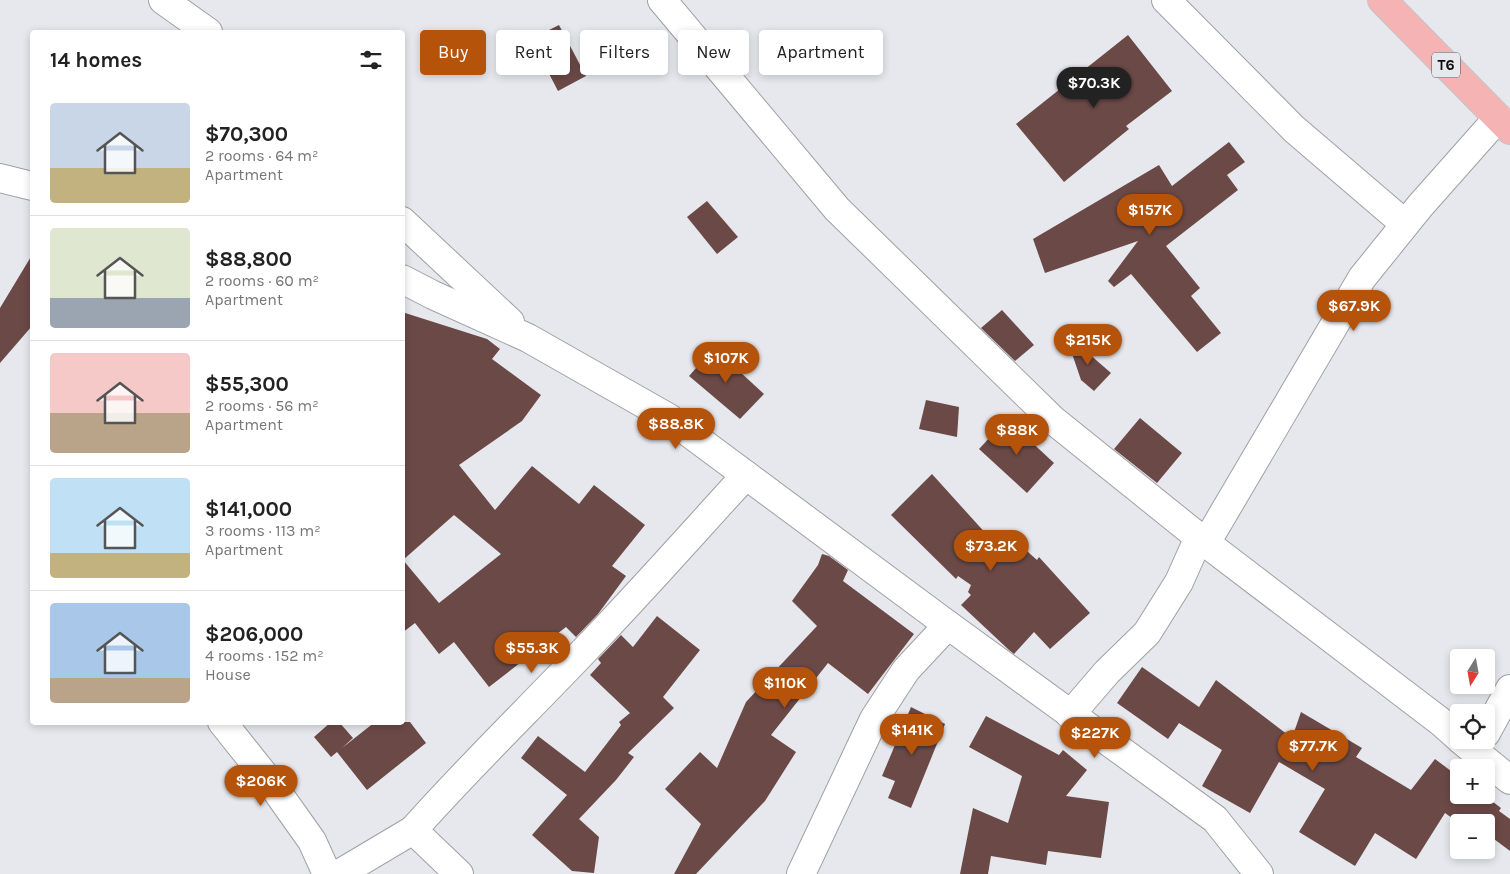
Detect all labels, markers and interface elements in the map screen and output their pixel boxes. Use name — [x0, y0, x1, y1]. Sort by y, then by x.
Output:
chip: Buy — [420, 30, 486, 75]
chip: Rent — [496, 30, 570, 75]
chip: Filters — [580, 30, 668, 75]
chip: New — [678, 30, 749, 75]
chip: Apartment — [759, 30, 883, 75]
icon: filters — [357, 46, 385, 74]
text: 14 homes — [50, 48, 142, 72]
road number: T6 — [1432, 52, 1460, 78]
pin: $70.3K — [1053, 66, 1135, 109]
text: $70.3K — [1068, 73, 1120, 92]
text: $70,300 — [205, 122, 288, 146]
icon: home — [90, 123, 150, 183]
text: 2 rooms · 64 m² — [205, 146, 318, 165]
text: Apartment — [205, 165, 283, 184]
pin: $157K — [1115, 194, 1185, 236]
text: $157K — [1128, 200, 1172, 219]
text: $88,800 — [205, 247, 292, 271]
icon: home — [90, 248, 150, 308]
text: 2 rooms · 60 m² — [205, 271, 319, 290]
text: Apartment — [205, 290, 283, 309]
pin: $67.9K — [1313, 290, 1395, 332]
text: $67.9K — [1328, 296, 1380, 315]
pin: $215K — [1053, 324, 1123, 366]
text: $215K — [1065, 330, 1111, 349]
pin: $107K — [691, 342, 761, 384]
text: $107K — [703, 348, 749, 367]
text: $55,300 — [205, 372, 289, 396]
icon: home — [90, 373, 150, 433]
text: 2 rooms · 56 m² — [205, 396, 319, 415]
pin: $88.8K — [635, 408, 717, 450]
text: $88.8K — [648, 414, 704, 433]
pin: $88K — [987, 414, 1047, 456]
text: Apartment — [205, 415, 283, 434]
text: $88K — [996, 420, 1038, 439]
text: $141,000 — [205, 497, 292, 521]
icon: home — [90, 498, 150, 558]
text: 3 rooms · 113 m² — [205, 521, 321, 540]
pin: $73.2K — [950, 530, 1032, 572]
text: $73.2K — [965, 536, 1017, 555]
text: Apartment — [205, 540, 283, 559]
text: $206,000 — [205, 622, 303, 646]
icon: home — [90, 623, 150, 683]
pin: $55.3K — [491, 632, 573, 674]
text: $55.3K — [505, 638, 559, 657]
text: 4 rooms · 152 m² — [205, 646, 324, 665]
north arrow — [1450, 649, 1495, 694]
map controls — [1450, 649, 1495, 859]
text: House — [205, 665, 251, 684]
pin: $110K — [750, 666, 820, 709]
text: $110K — [763, 673, 807, 692]
button: locate — [1450, 704, 1495, 749]
pin: $141K — [877, 714, 947, 756]
pin: $227K — [1060, 716, 1130, 759]
text: $141K — [891, 720, 933, 739]
text: $227K — [1071, 723, 1119, 742]
pin: $77.7K — [1272, 730, 1354, 772]
text: $77.7K — [1289, 736, 1337, 755]
button: + — [1450, 759, 1495, 804]
pin: $206K — [226, 764, 296, 807]
text: $206K — [236, 771, 287, 790]
button: − — [1450, 814, 1495, 859]

